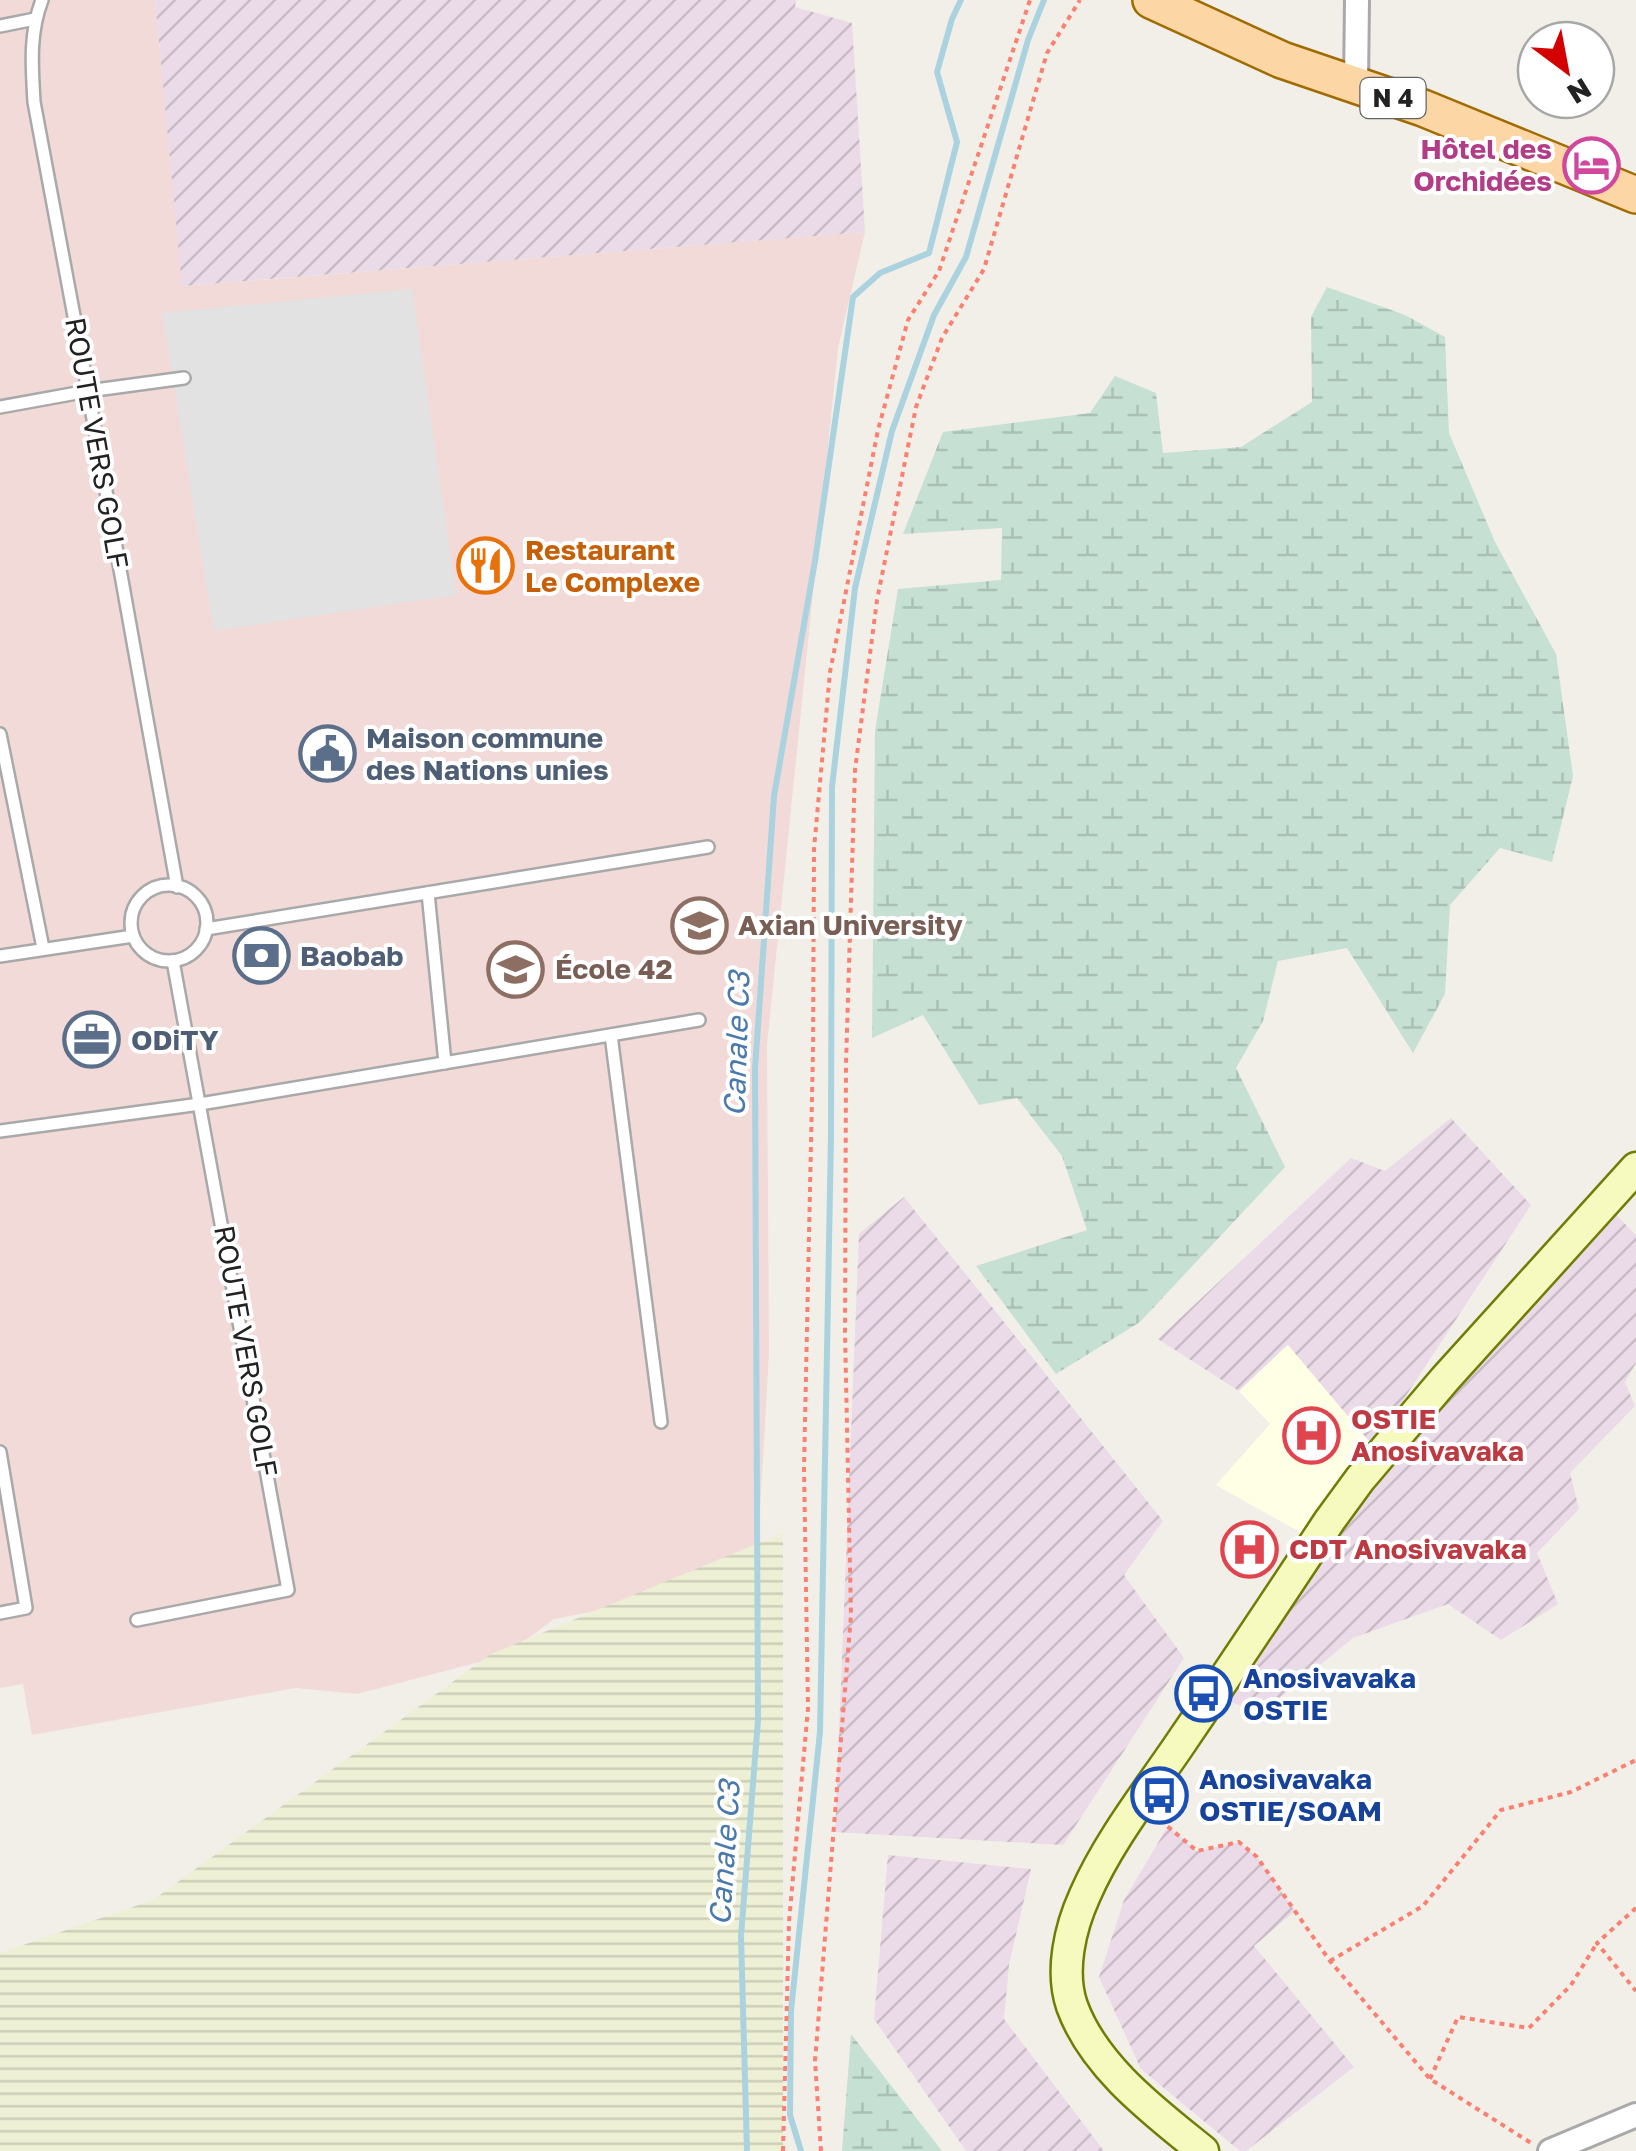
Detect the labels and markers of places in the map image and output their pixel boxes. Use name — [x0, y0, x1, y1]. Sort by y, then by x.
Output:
place label: Hôtel des Orchidées — [1413, 132, 1552, 197]
hotel icon: Hôtel des Orchidées — [1561, 135, 1621, 195]
place label: Restaurant Le Complexe — [525, 533, 700, 598]
restaurant icon: Restaurant Le Complexe — [456, 536, 516, 596]
place label: Maison commune des Nations unies — [366, 721, 609, 786]
public building icon: Maison commune des Nations unies — [297, 724, 357, 784]
school or university icon: Axian University — [669, 895, 729, 955]
place label: Axian University — [738, 908, 963, 941]
bank icon: Baobab — [231, 926, 291, 986]
place label: Baobab — [300, 939, 403, 972]
school or university icon: École 42 — [486, 939, 546, 999]
place label: École 42 — [555, 952, 673, 985]
office icon: ODiTY — [62, 1010, 122, 1070]
place label: ODiTY — [131, 1023, 219, 1056]
place label: OSTIE Anosivavaka — [1351, 1402, 1524, 1467]
hospital icon: OSTIE Anosivavaka — [1282, 1405, 1342, 1465]
hospital icon: CDT Anosivavaka — [1220, 1519, 1280, 1579]
place label: CDT Anosivavaka — [1289, 1532, 1527, 1565]
place label: Anosivavaka OSTIE — [1243, 1661, 1416, 1726]
bus stop icon: Anosivavaka OSTIE — [1174, 1664, 1234, 1724]
place label: Anosivavaka OSTIE/SOAM — [1199, 1762, 1382, 1827]
bus stop icon: Anosivavaka OSTIE/SOAM — [1130, 1765, 1190, 1825]

